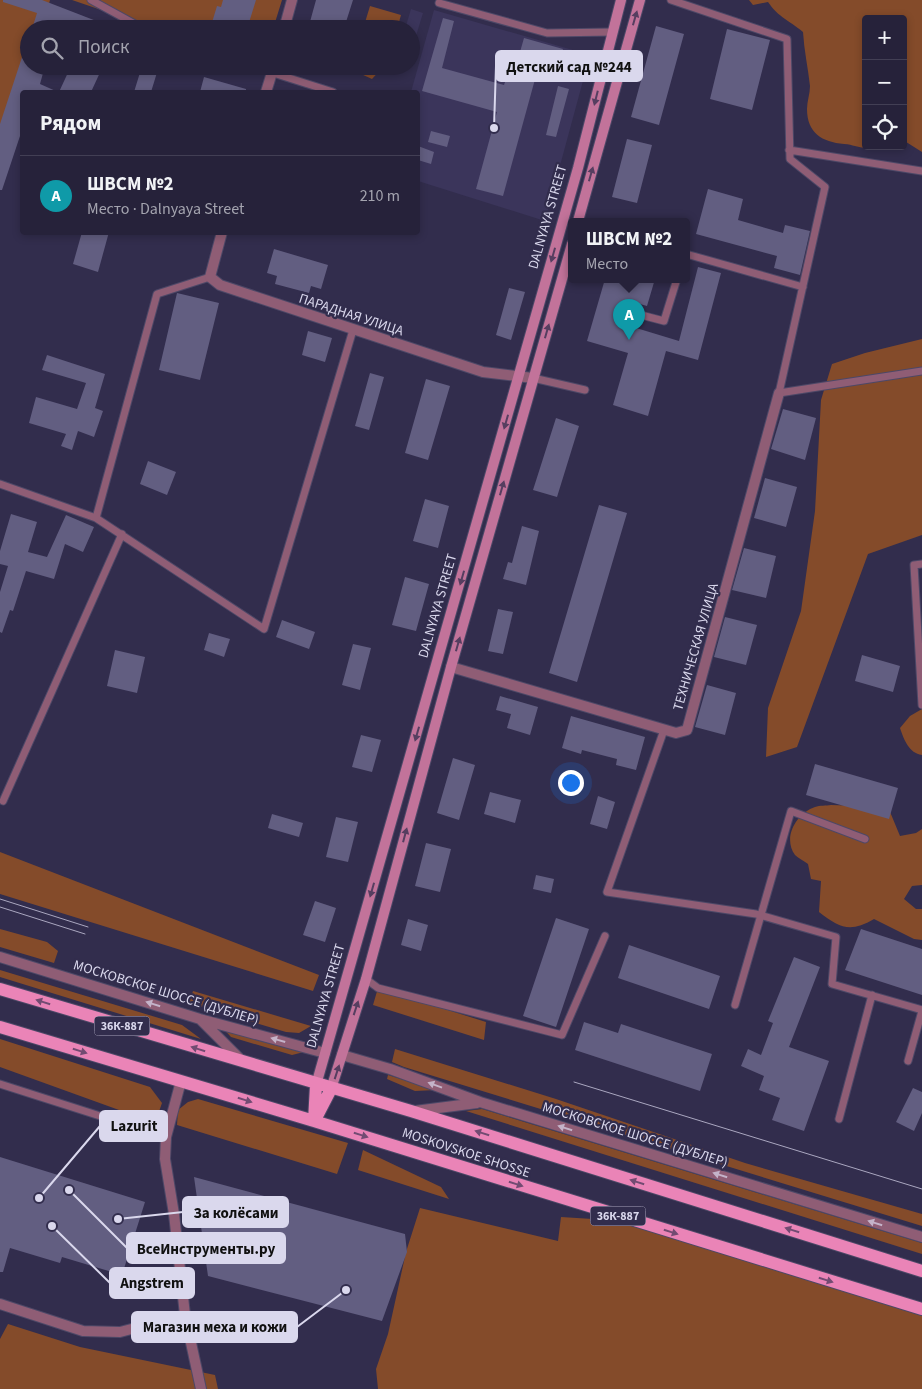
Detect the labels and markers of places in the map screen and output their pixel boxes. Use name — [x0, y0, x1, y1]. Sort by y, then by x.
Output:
callout: Детский сад №244 — [496, 51, 642, 81]
pin: A — [613, 299, 645, 340]
callout: Lazurit — [100, 1111, 167, 1141]
callout: За колёсами — [183, 1197, 288, 1227]
callout: ВсеИнструменты.ру — [127, 1233, 285, 1263]
callout: Angstrem — [110, 1268, 194, 1298]
callout: Магазин меха и кожи — [132, 1312, 297, 1342]

